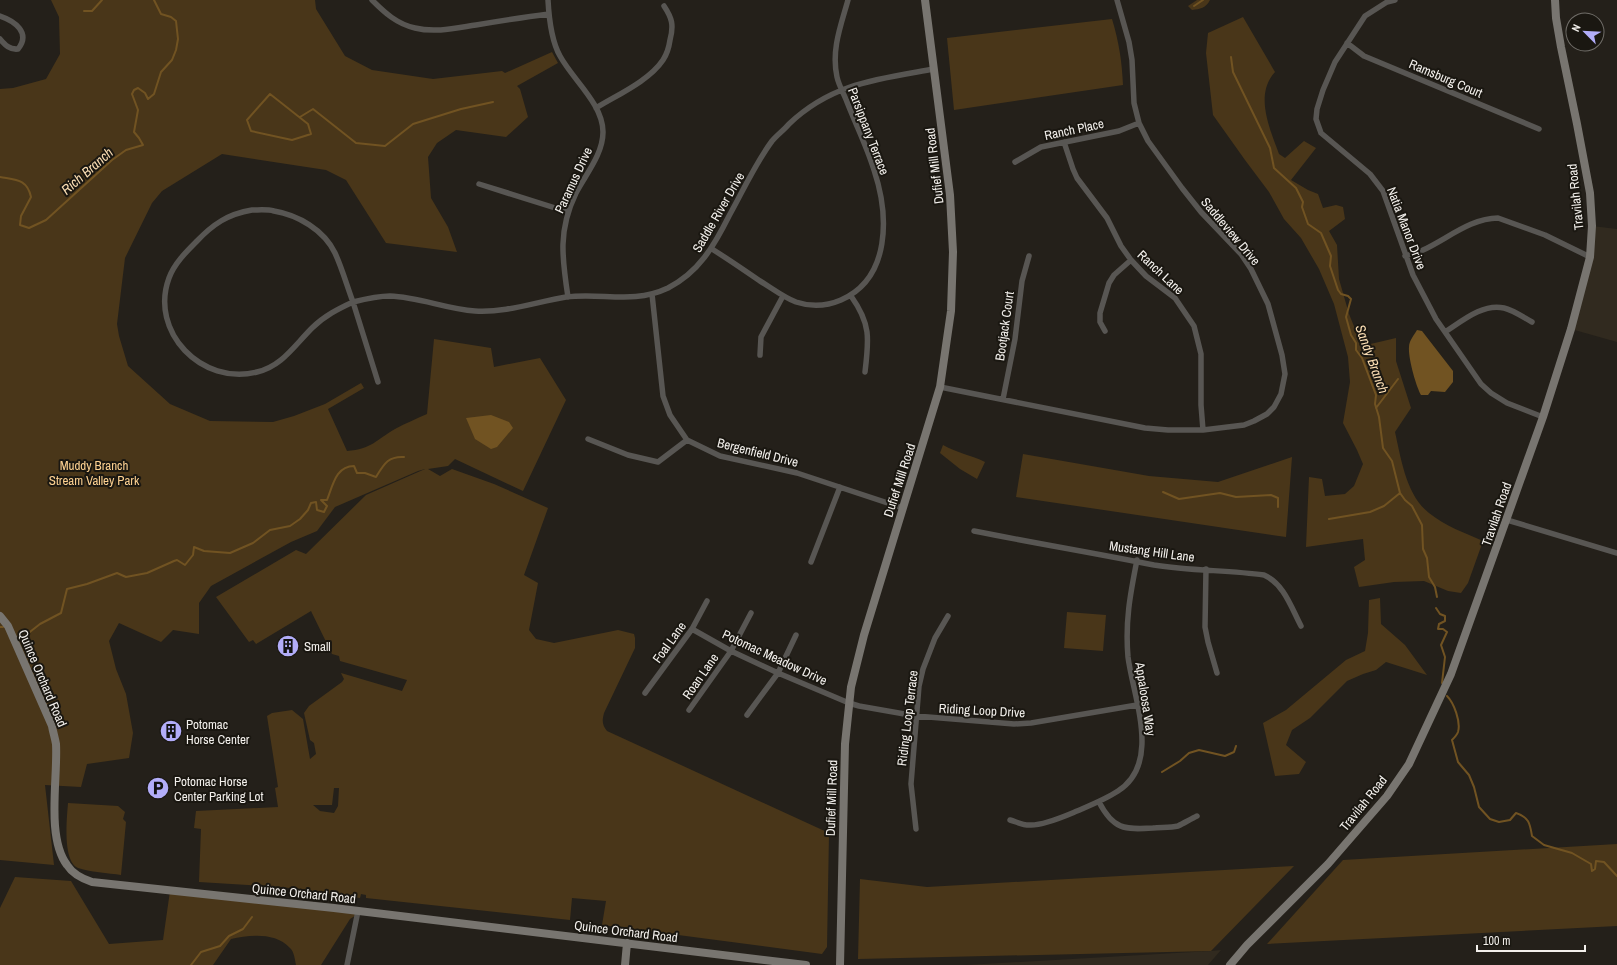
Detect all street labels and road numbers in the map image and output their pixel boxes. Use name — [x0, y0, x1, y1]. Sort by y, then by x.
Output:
street label: Ramsburg Court — [1406, 55, 1485, 102]
street label: Parsippany Terrace — [844, 85, 893, 177]
street label: Ranch Place — [1043, 115, 1105, 144]
street label: Dufief Mill Road — [921, 127, 948, 205]
street label: Paramus Drive — [551, 144, 596, 216]
street label: Travilah Road — [1564, 163, 1587, 231]
street label: Saddle River Drive — [689, 169, 748, 255]
street label: Natia Manor Drive — [1383, 184, 1430, 272]
street label: Saddleview Drive — [1197, 194, 1264, 269]
street label: Ranch Lane — [1134, 247, 1188, 298]
street label: Bootjack Court — [991, 290, 1018, 362]
street label: Bergenfield Drive — [716, 434, 800, 471]
street label: Dufief Mill Road — [880, 441, 919, 519]
street label: Travilah Road — [1478, 480, 1515, 548]
street label: Mustang Hill Lane — [1108, 537, 1196, 566]
street label: Foal Lane — [649, 618, 690, 666]
street label: Potomac Meadow Drive — [720, 626, 830, 689]
street label: Quince Orchard Road — [14, 627, 71, 730]
street label: Roan Lane — [678, 650, 722, 703]
street label: Appaloosa Way — [1131, 660, 1160, 738]
street label: Riding Loop Terrace — [893, 669, 922, 767]
street label: Riding Loop Drive — [938, 700, 1026, 721]
street label: Dufief Mill Road — [822, 759, 841, 837]
street label: Travilah Road — [1336, 772, 1391, 835]
street label: Quince Orchard Road — [251, 880, 357, 907]
street label: Quince Orchard Road — [573, 917, 679, 946]

